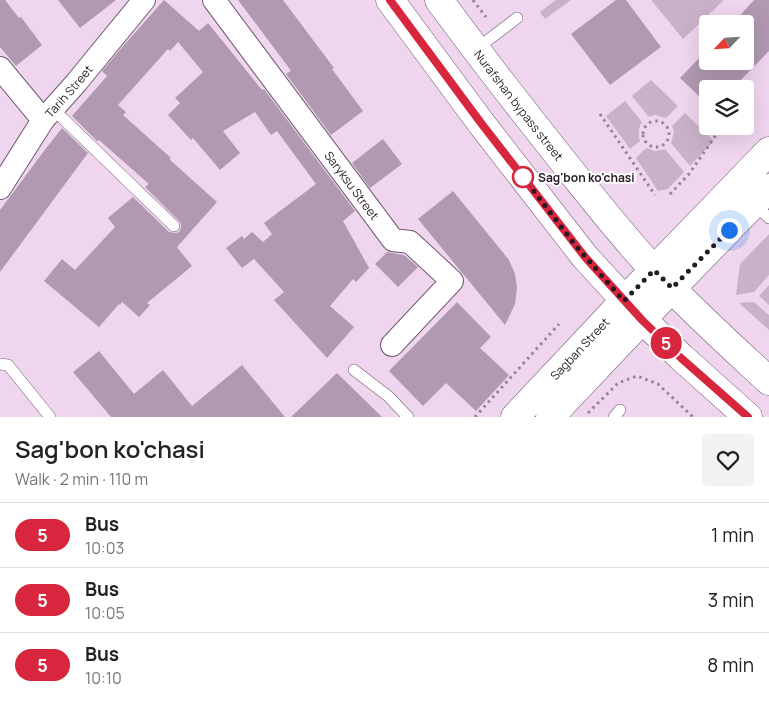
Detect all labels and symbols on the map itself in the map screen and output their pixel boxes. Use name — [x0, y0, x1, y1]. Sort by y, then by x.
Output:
north arrow — [699, 15, 754, 70]
street label: Nurafshan bypass street — [470, 46, 568, 164]
street label: Tarih Street — [41, 61, 96, 121]
street label: Saryksu Street — [321, 147, 383, 223]
marker: Sag'bon ko'chasi — [512, 166, 534, 188]
place label: Sag'bon ko'chasi — [538, 169, 635, 186]
your location — [717, 218, 742, 243]
street label: Sagban Street — [546, 313, 613, 383]
line badge: 5 — [650, 327, 682, 359]

